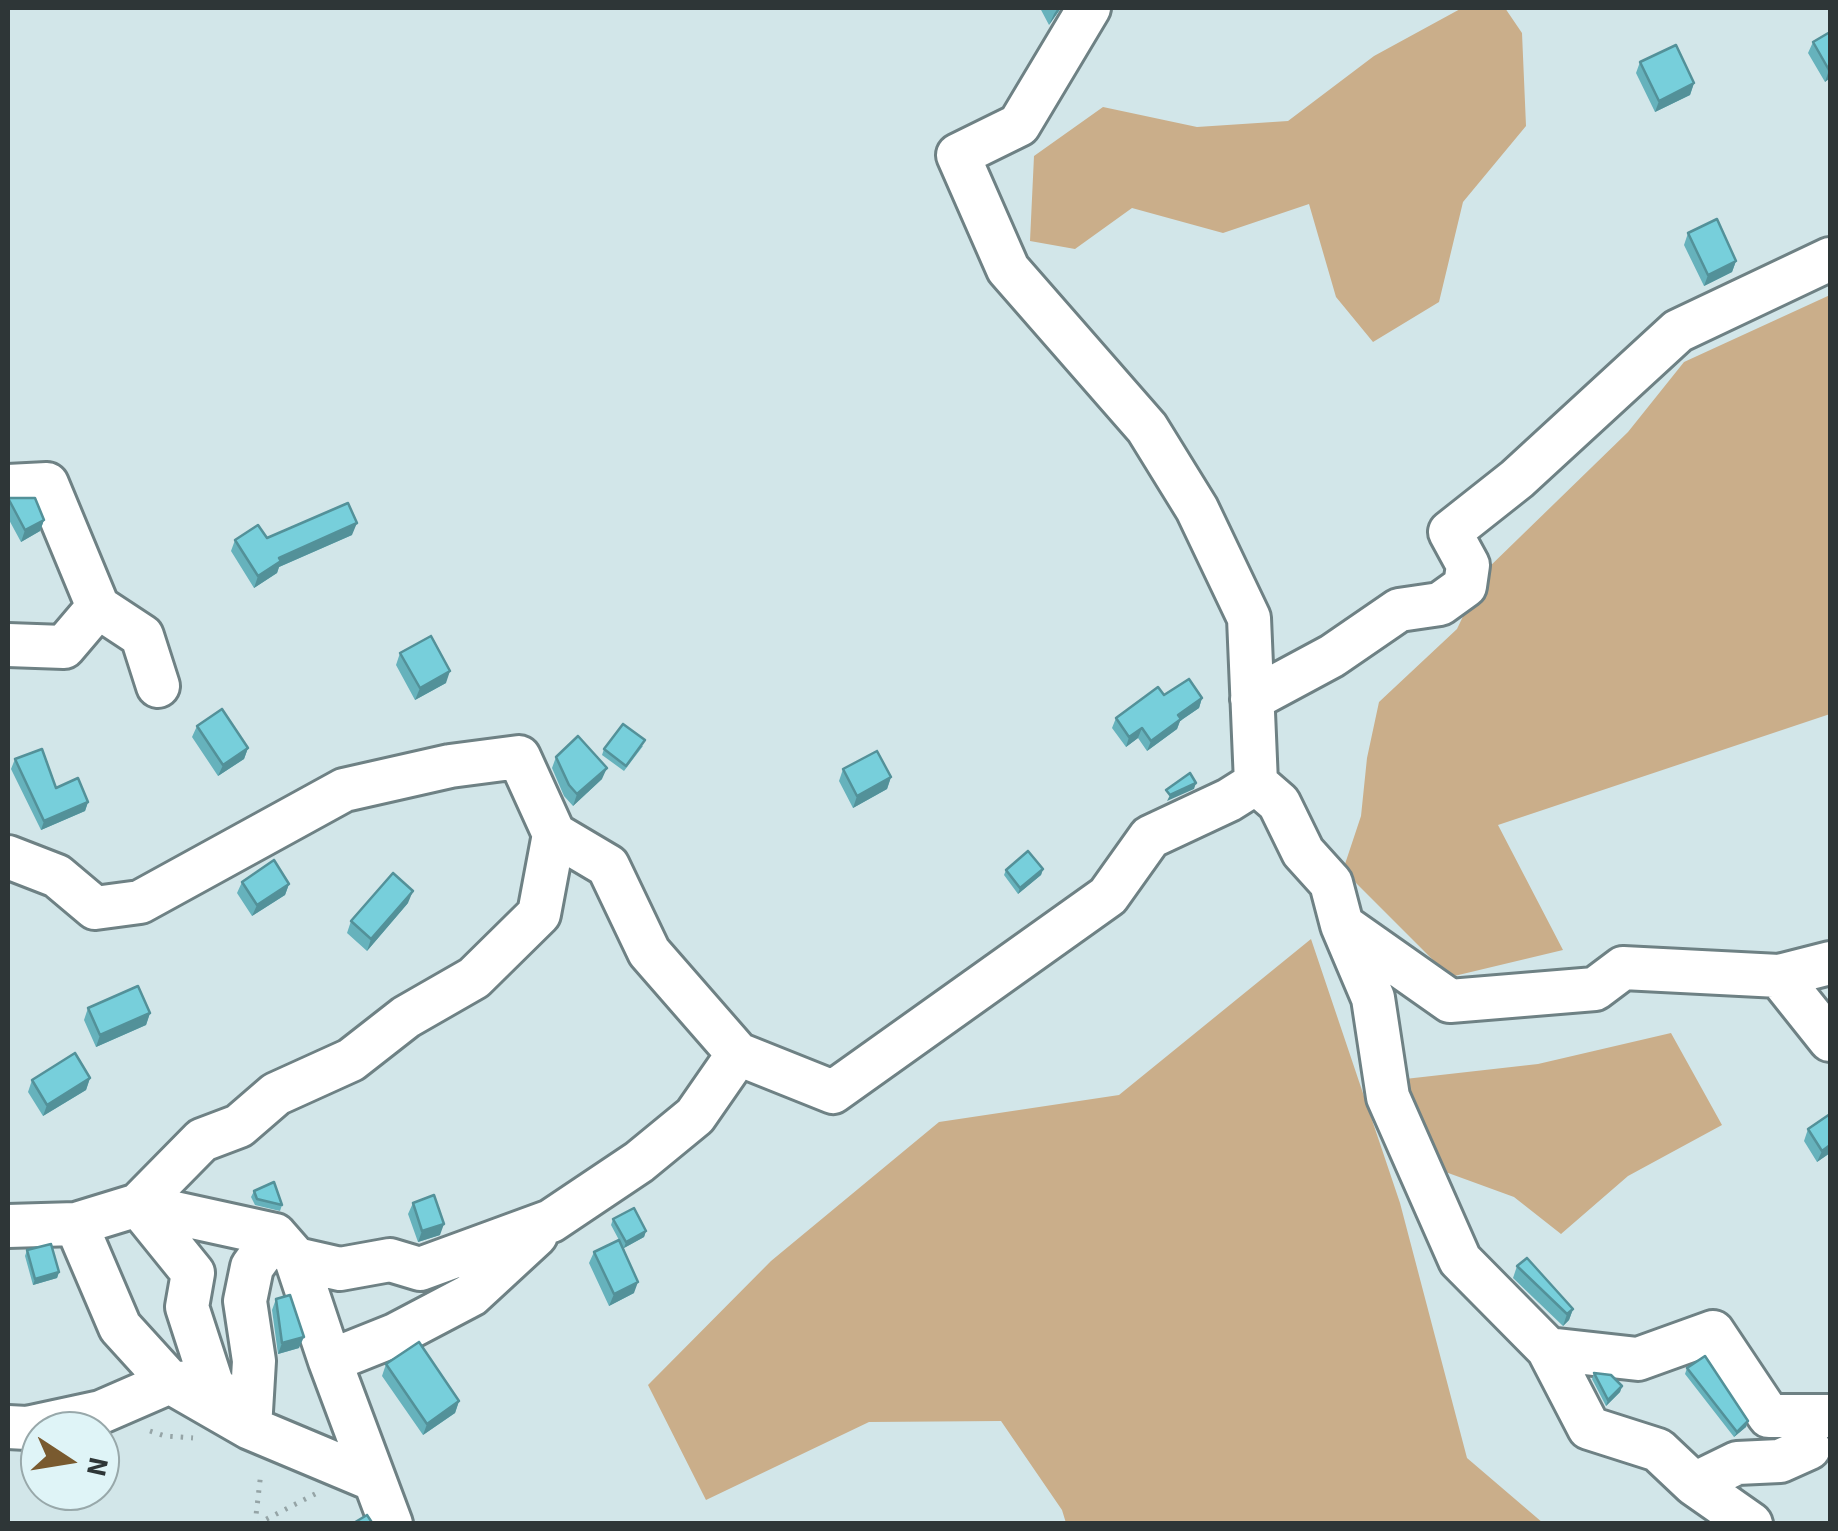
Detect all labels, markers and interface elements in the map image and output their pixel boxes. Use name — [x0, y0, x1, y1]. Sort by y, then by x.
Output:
north arrow — [20, 1411, 120, 1511]
text: N — [76, 1454, 119, 1480]

